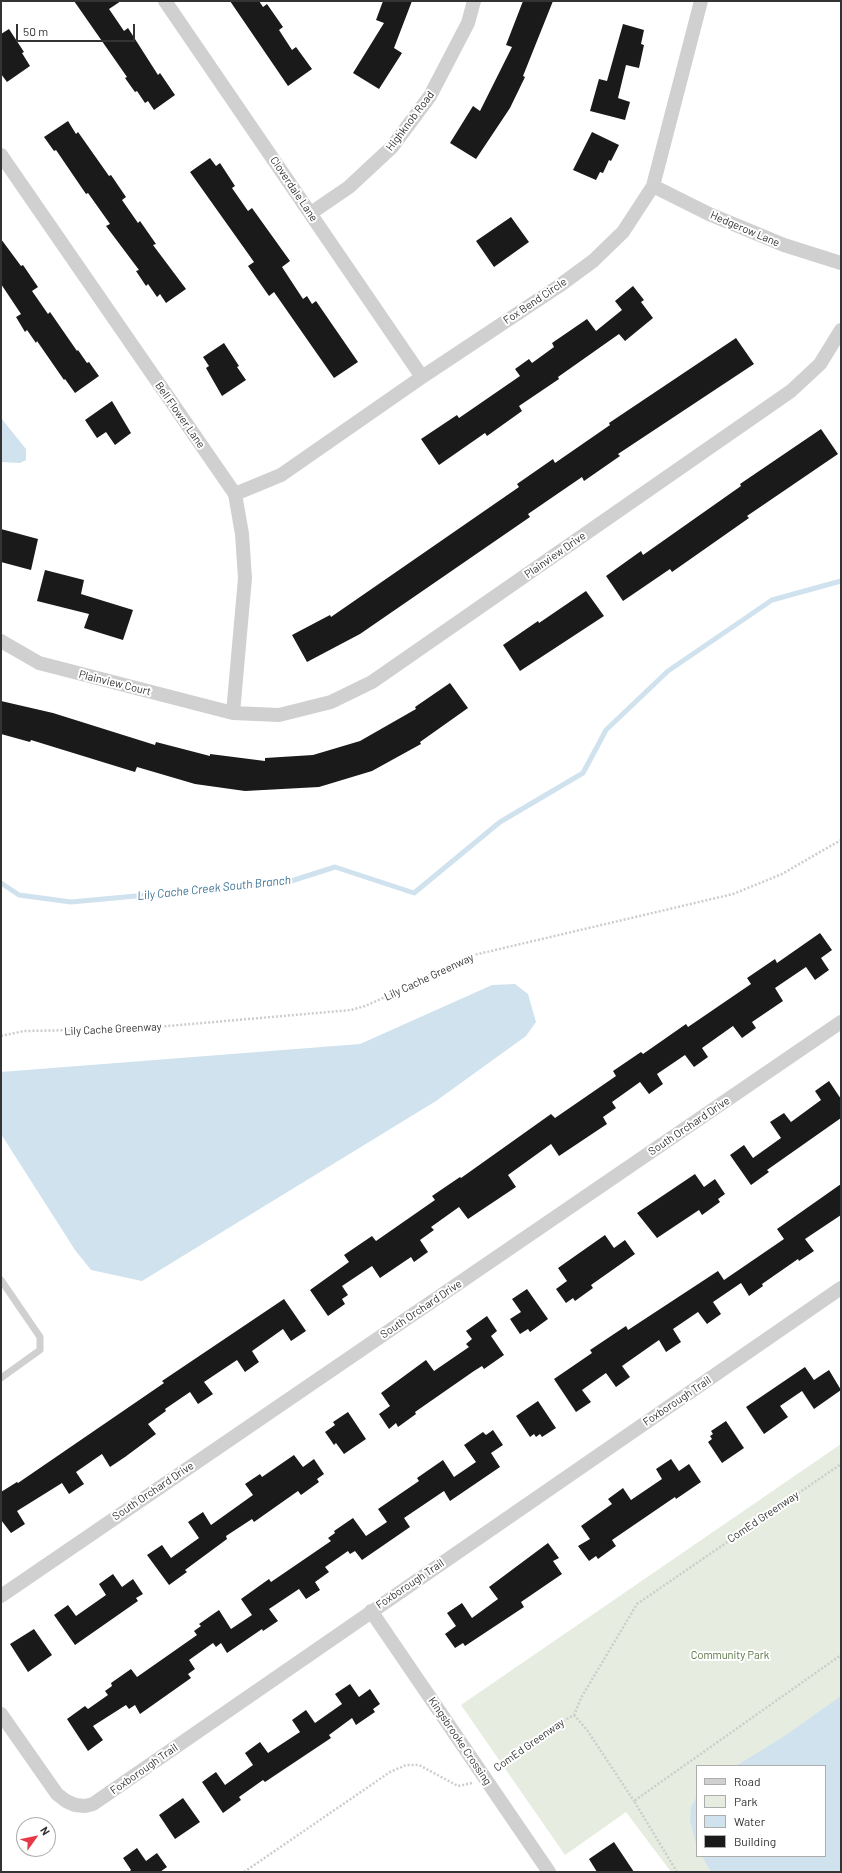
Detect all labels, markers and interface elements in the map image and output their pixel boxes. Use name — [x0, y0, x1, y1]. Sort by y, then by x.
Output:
scale bar — [18, 16, 137, 42]
text: 50 m — [23, 24, 48, 38]
street label: Highknob Road — [383, 88, 437, 154]
street label: Cloverdale Lane — [267, 154, 321, 224]
street label: Hedgerow Lane — [708, 208, 782, 250]
street label: Fox Bend Circle — [501, 275, 569, 327]
street label: Bell Flower Lane — [152, 379, 208, 451]
street label: Plainview Drive — [522, 529, 588, 581]
street label: Plainview Court — [78, 668, 152, 698]
water label: Lily Cache Creek South Branch — [137, 873, 291, 903]
street label: Lily Cache Greenway — [382, 950, 476, 1004]
street label: Lily Cache Greenway — [64, 1020, 162, 1038]
street label: South Orchard Drive — [646, 1094, 732, 1158]
street label: South Orchard Drive — [378, 1277, 464, 1341]
street label: Foxborough Trail — [640, 1373, 714, 1429]
street label: South Orchard Drive — [110, 1459, 196, 1523]
street label: ComEd Greenway — [725, 1488, 801, 1546]
street label: Foxborough Trail — [373, 1556, 447, 1612]
park label: Community Park — [691, 1648, 769, 1662]
street label: Kingsbrooke Crossing — [426, 1694, 494, 1788]
street label: ComEd Greenway — [491, 1716, 567, 1774]
street label: Foxborough Trail — [108, 1741, 180, 1797]
legend — [696, 1765, 826, 1857]
text: Road — [734, 1774, 761, 1788]
text: Park — [734, 1794, 758, 1808]
text: Water — [734, 1814, 765, 1828]
north arrow — [16, 1817, 56, 1857]
text: N — [38, 1824, 53, 1837]
text: Building — [734, 1834, 776, 1848]

